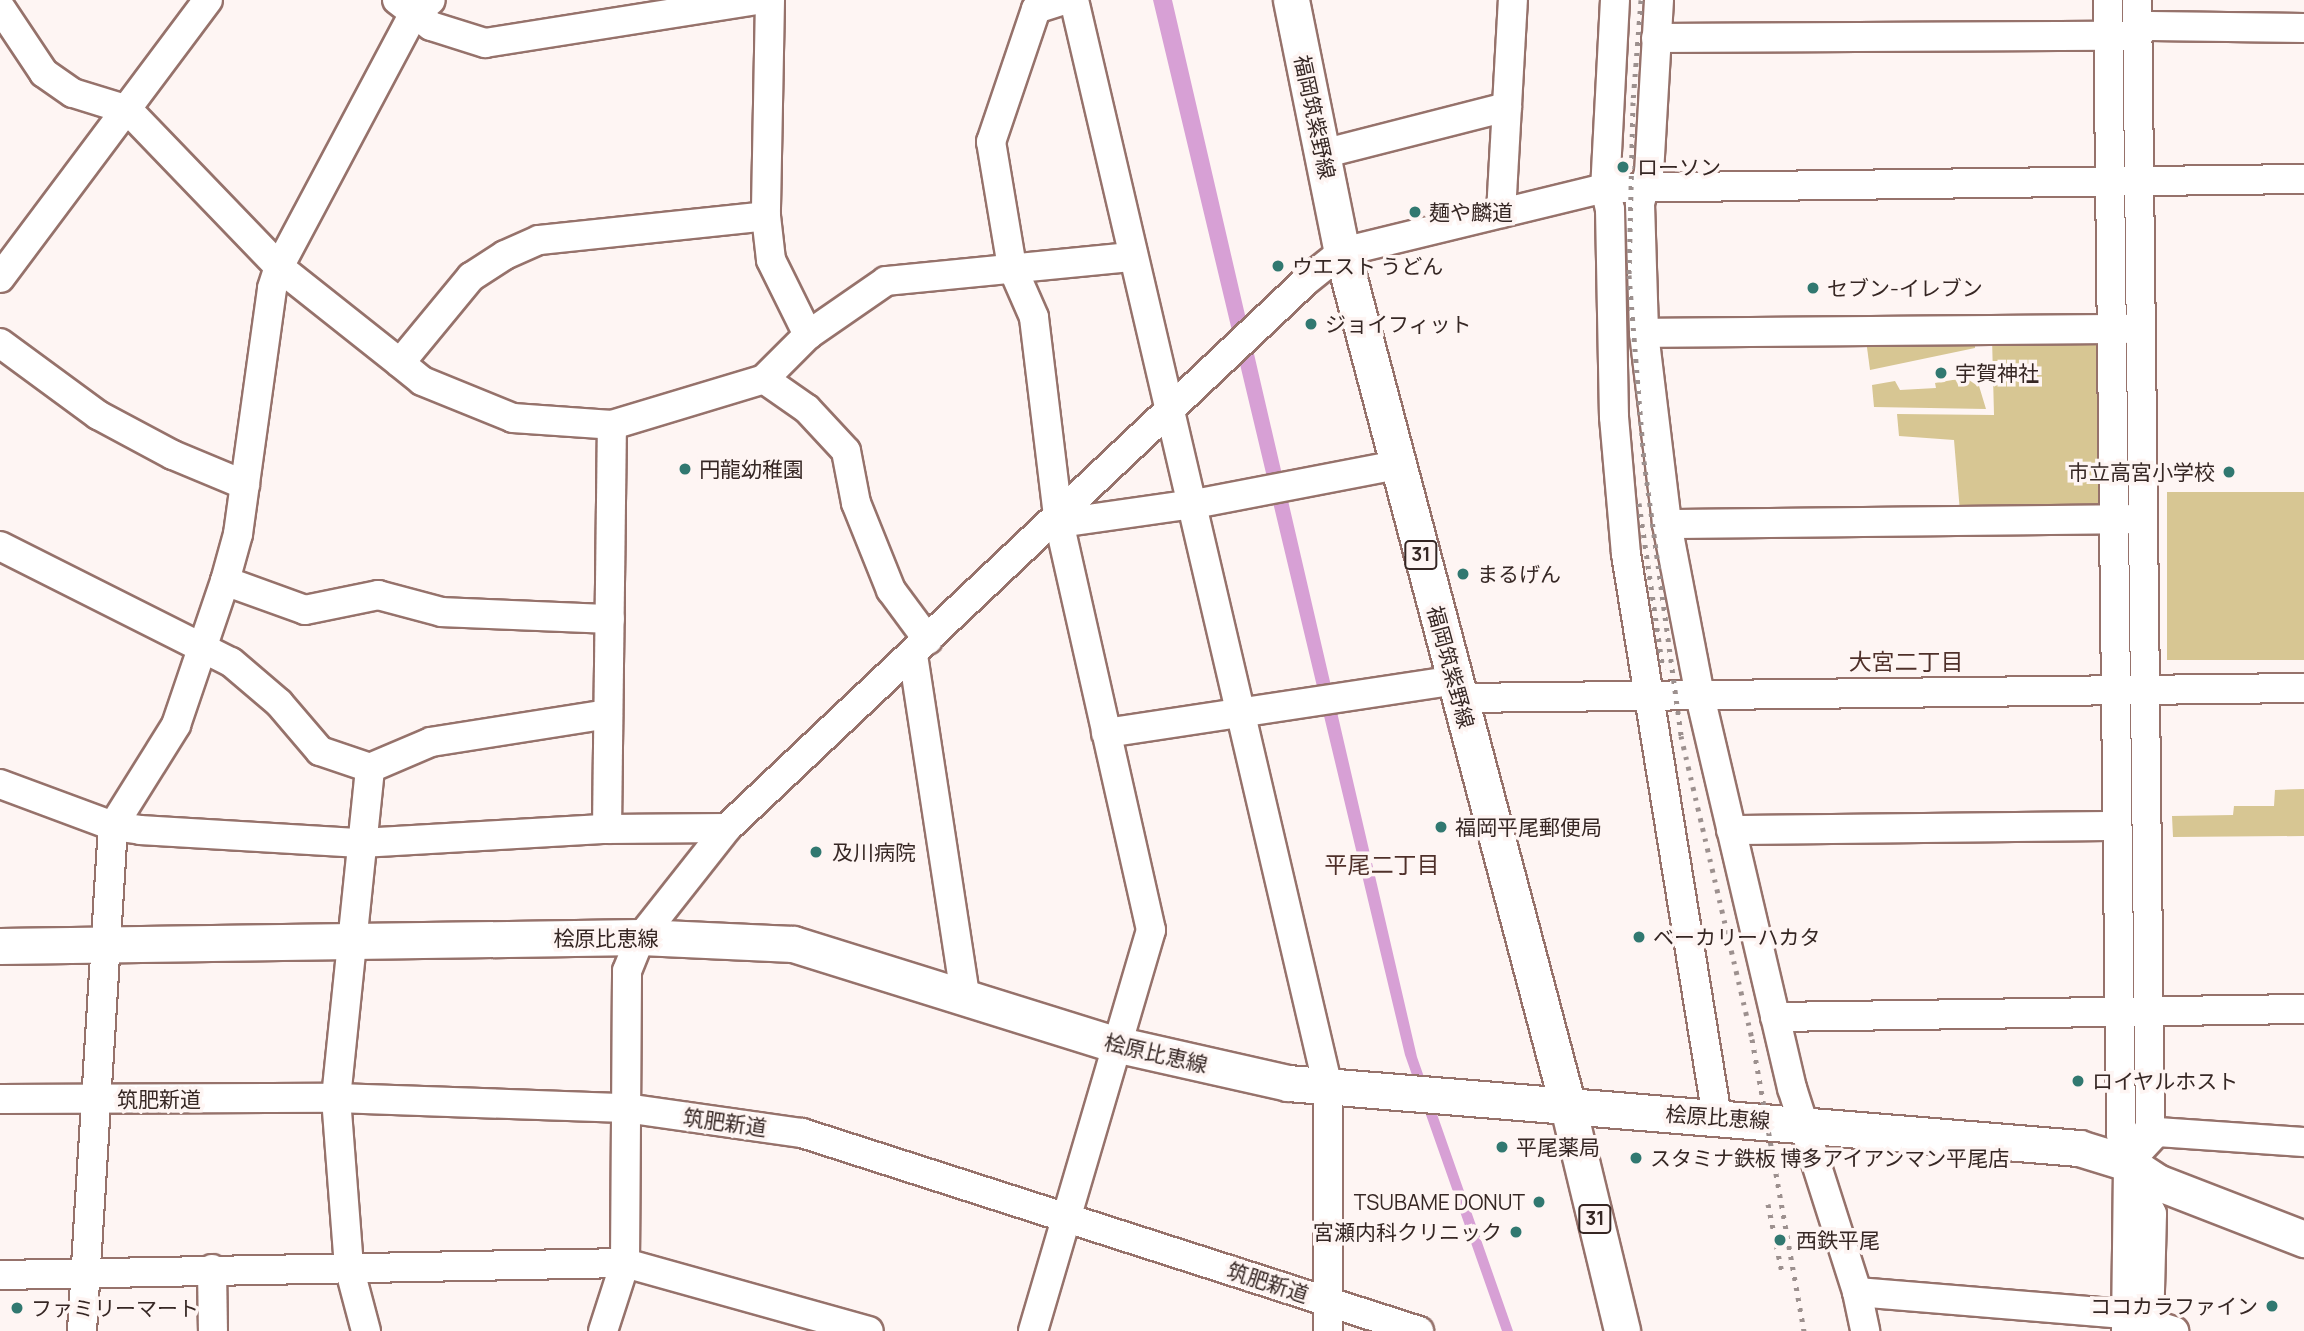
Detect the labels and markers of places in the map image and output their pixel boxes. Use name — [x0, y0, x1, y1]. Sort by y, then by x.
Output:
place label: ローソン — [1637, 154, 1721, 180]
marker: ローソン — [1615, 159, 1631, 175]
place label: 麺や麟道 — [1429, 199, 1513, 225]
marker: 麺や麟道 — [1407, 204, 1423, 220]
place label: ウエスト うどん — [1292, 253, 1443, 279]
marker: ウエスト うどん — [1270, 258, 1286, 274]
place label: セブン-イレブン — [1827, 275, 1983, 301]
marker: セブン-イレブン — [1805, 280, 1821, 296]
place label: ジョイフィット — [1325, 311, 1472, 337]
marker: ジョイフィット — [1303, 316, 1319, 332]
place label: 宇賀神社 — [1955, 360, 2039, 386]
marker: 宇賀神社 — [1933, 365, 1949, 381]
place label: 円龍幼稚園 — [699, 456, 804, 482]
place label: 市立高宮小学校 — [2068, 459, 2215, 485]
marker: 円龍幼稚園 — [677, 461, 693, 477]
marker: 市立高宮小学校 — [2221, 464, 2237, 480]
place label: まるげん — [1477, 561, 1561, 587]
marker: まるげん — [1455, 566, 1471, 582]
place label: 福岡平尾郵便局 — [1455, 814, 1602, 840]
marker: 福岡平尾郵便局 — [1433, 819, 1449, 835]
place label: 及川病院 — [832, 839, 916, 865]
marker: 及川病院 — [806, 842, 826, 862]
place label: ベーカリーハカタ — [1653, 924, 1821, 950]
marker: ベーカリーハカタ — [1631, 929, 1647, 945]
place label: ロイヤルホスト — [2092, 1068, 2239, 1094]
marker: ロイヤルホスト — [2070, 1073, 2086, 1089]
place label: 平尾薬局 — [1516, 1134, 1600, 1160]
marker: 平尾薬局 — [1494, 1139, 1510, 1155]
place label: スタミナ鉄板 博多アイアンマン平尾店 — [1650, 1145, 2011, 1171]
marker: スタミナ鉄板 博多アイアンマン平尾店 — [1628, 1150, 1644, 1166]
place label: TSUBAME DONUT — [1354, 1189, 1525, 1215]
marker: TSUBAME DONUT — [1531, 1194, 1547, 1210]
place label: 宮瀬内科クリニック — [1313, 1219, 1502, 1245]
marker: 宮瀬内科クリニック — [1508, 1224, 1524, 1240]
place label: 西鉄平尾 — [1796, 1227, 1880, 1253]
marker: 西鉄平尾 — [1770, 1230, 1790, 1250]
place label: ココカラファイン — [2090, 1293, 2258, 1319]
place label: ファミリーマート — [31, 1295, 199, 1321]
marker: ココカラファイン — [2264, 1298, 2280, 1314]
marker: ファミリーマート — [9, 1300, 25, 1316]

